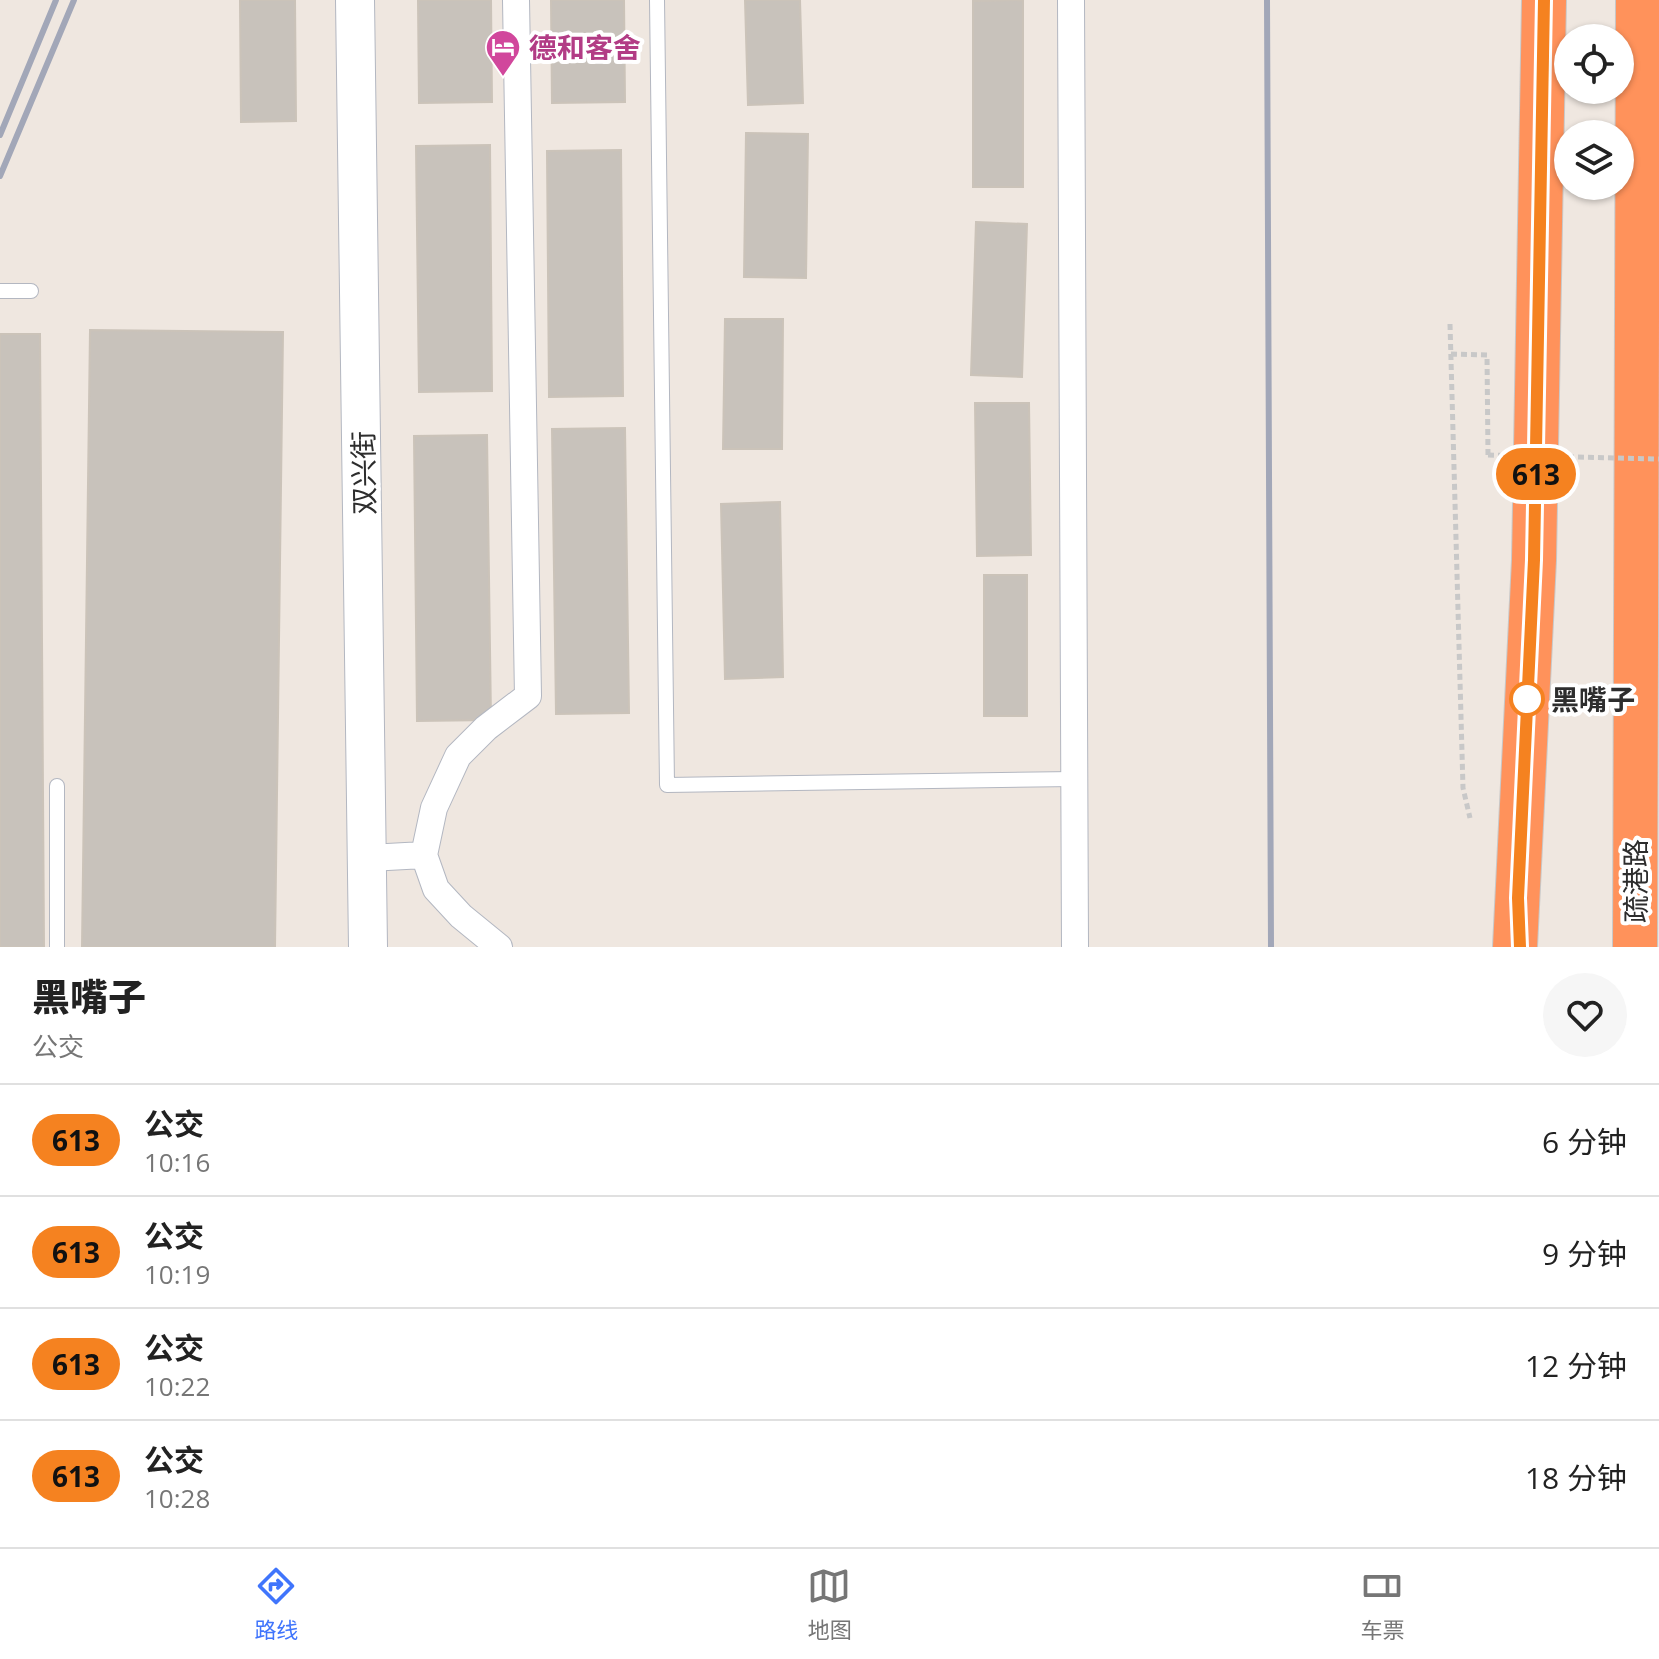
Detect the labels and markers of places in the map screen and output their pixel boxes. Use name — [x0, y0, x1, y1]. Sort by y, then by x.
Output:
hotel icon: 德和客舍 — [484, 28, 522, 78]
place label: 德和客舍 — [529, 28, 641, 66]
place label: 黑嘴子 — [1551, 680, 1635, 718]
marker: 黑嘴子 — [1510, 682, 1544, 716]

